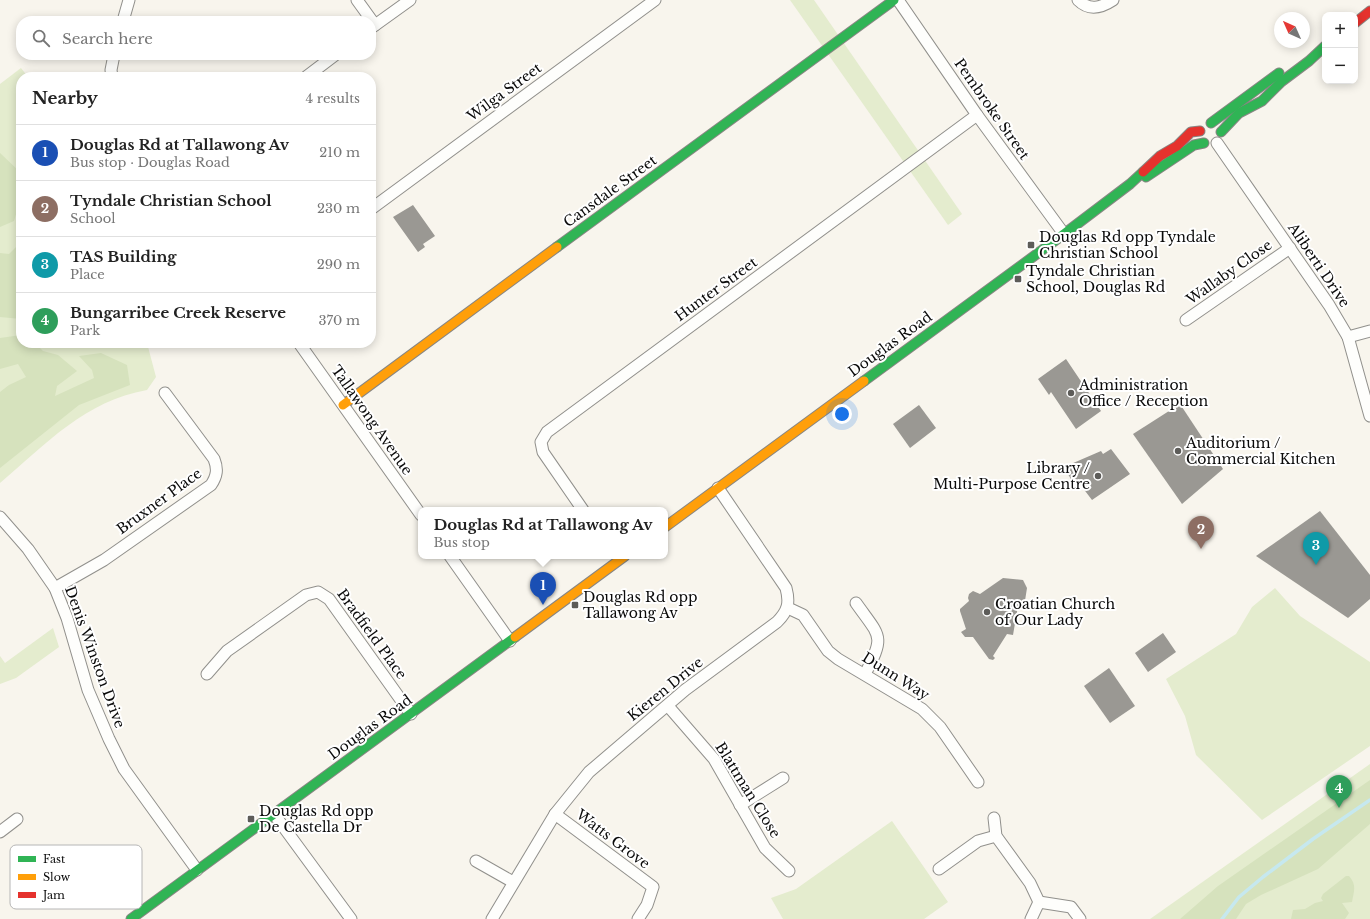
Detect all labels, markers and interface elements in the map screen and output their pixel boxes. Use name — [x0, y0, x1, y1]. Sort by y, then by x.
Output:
north arrow — [1274, 12, 1310, 48]
map controls — [1322, 12, 1358, 84]
button: + — [1322, 12, 1358, 48]
search box — [16, 16, 376, 60]
icon: search — [30, 27, 52, 49]
text: Search here — [62, 29, 153, 48]
button: − — [1322, 48, 1358, 84]
street label: Pembroke Street — [950, 55, 1034, 164]
street label: Wilga Street — [462, 59, 545, 126]
text: Nearby — [32, 88, 98, 109]
text: 4 results — [306, 90, 360, 107]
text: Douglas Rd at Tallawong Av — [70, 135, 289, 154]
text: 1 — [42, 144, 48, 161]
text: 210 m — [319, 144, 360, 161]
street label: Cansdale Street — [560, 151, 661, 231]
text: Bus stop · Douglas Road — [70, 154, 230, 171]
text: Tyndale Christian School — [70, 191, 272, 210]
text: 2 — [41, 200, 49, 217]
text: 230 m — [317, 200, 360, 217]
text: School — [70, 210, 116, 227]
street label: Aliberti Drive — [1284, 218, 1354, 311]
place label: Douglas Rd opp Tyndale Christian School — [1039, 228, 1216, 262]
street label: Wallaby Close — [1182, 236, 1275, 309]
marker: Douglas Rd opp Tyndale Christian School — [1026, 240, 1036, 250]
text: TAS Building — [70, 247, 176, 266]
street label: Hunter Street — [671, 253, 761, 325]
text: 3 — [41, 256, 49, 273]
text: 290 m — [317, 256, 360, 273]
place label: Tyndale Christian School, Douglas Rd — [1026, 262, 1166, 296]
text: Place — [70, 266, 105, 283]
marker: Tyndale Christian School, Douglas Rd — [1013, 274, 1023, 284]
text: Bungarribee Creek Reserve — [70, 303, 286, 322]
street label: Douglas Road — [845, 307, 936, 380]
text: 4 — [41, 312, 49, 329]
text: 370 m — [319, 312, 360, 329]
text: Park — [70, 322, 100, 339]
street label: Tallawong Avenue — [327, 362, 417, 478]
place label: Administration Office / Reception — [1078, 376, 1209, 410]
marker: Administration Office / Reception — [1066, 388, 1076, 398]
your location — [832, 404, 852, 424]
place label: Auditorium / Commercial Kitchen — [1185, 434, 1336, 468]
marker: Auditorium / Commercial Kitchen — [1173, 446, 1183, 456]
place label: Library / Multi-Purpose Centre — [933, 459, 1091, 493]
street label: Bruxner Place — [113, 464, 205, 538]
marker: Library / Multi-Purpose Centre — [1093, 471, 1103, 481]
popup — [418, 507, 668, 559]
text: Douglas Rd at Tallawong Av — [433, 515, 653, 534]
pin: 2 — [1188, 516, 1214, 549]
pin: 3 — [1303, 532, 1329, 565]
text: Bus stop — [433, 534, 490, 551]
pin: 1 — [530, 572, 556, 605]
street label: Denis Winston Drive — [61, 583, 129, 731]
street label: Bradfield Place — [333, 585, 411, 683]
place label: Douglas Rd opp Tallawong Av — [583, 588, 698, 622]
place label: Croatian Church of Our Lady — [995, 595, 1115, 629]
marker: Douglas Rd opp Tallawong Av — [570, 600, 580, 610]
marker: Croatian Church of Our Lady — [982, 607, 992, 617]
street label: Dunn Way — [859, 648, 933, 704]
street label: Kieren Drive — [624, 653, 706, 725]
street label: Douglas Road — [325, 690, 416, 763]
street label: Blattman Close — [711, 739, 785, 841]
pin: 4 — [1326, 775, 1352, 808]
place label: Douglas Rd opp De Castella Dr — [259, 802, 374, 836]
street label: Watts Grove — [572, 805, 653, 873]
marker: Douglas Rd opp De Castella Dr — [246, 814, 256, 824]
legend — [10, 845, 142, 909]
text: Fast — [43, 852, 66, 866]
text: Slow — [43, 870, 71, 884]
text: Jam — [41, 888, 65, 902]

